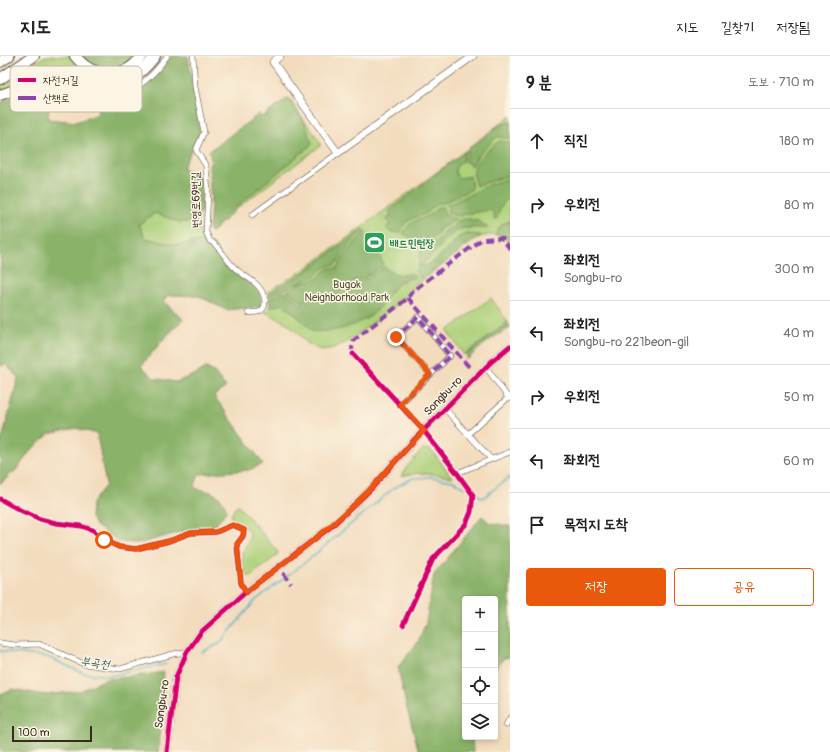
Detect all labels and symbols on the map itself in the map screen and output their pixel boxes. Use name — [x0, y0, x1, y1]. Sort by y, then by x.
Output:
legend — [10, 66, 142, 112]
text: 자전거길 — [43, 74, 79, 87]
text: 산책로 — [43, 92, 70, 105]
street label: 번영로69번길 — [189, 172, 203, 228]
sports icon: 배드민턴장 — [361, 230, 387, 256]
place label: 배드민턴장 — [389, 237, 434, 250]
park label: Bugok Neighborhood Park — [305, 278, 390, 304]
route end — [387, 328, 405, 346]
street label: Songbu-ro — [421, 374, 465, 418]
route start — [95, 531, 113, 549]
water label: 부곡천 — [80, 654, 112, 673]
street label: Songbu-ro — [152, 679, 172, 729]
scale bar — [12, 724, 92, 743]

